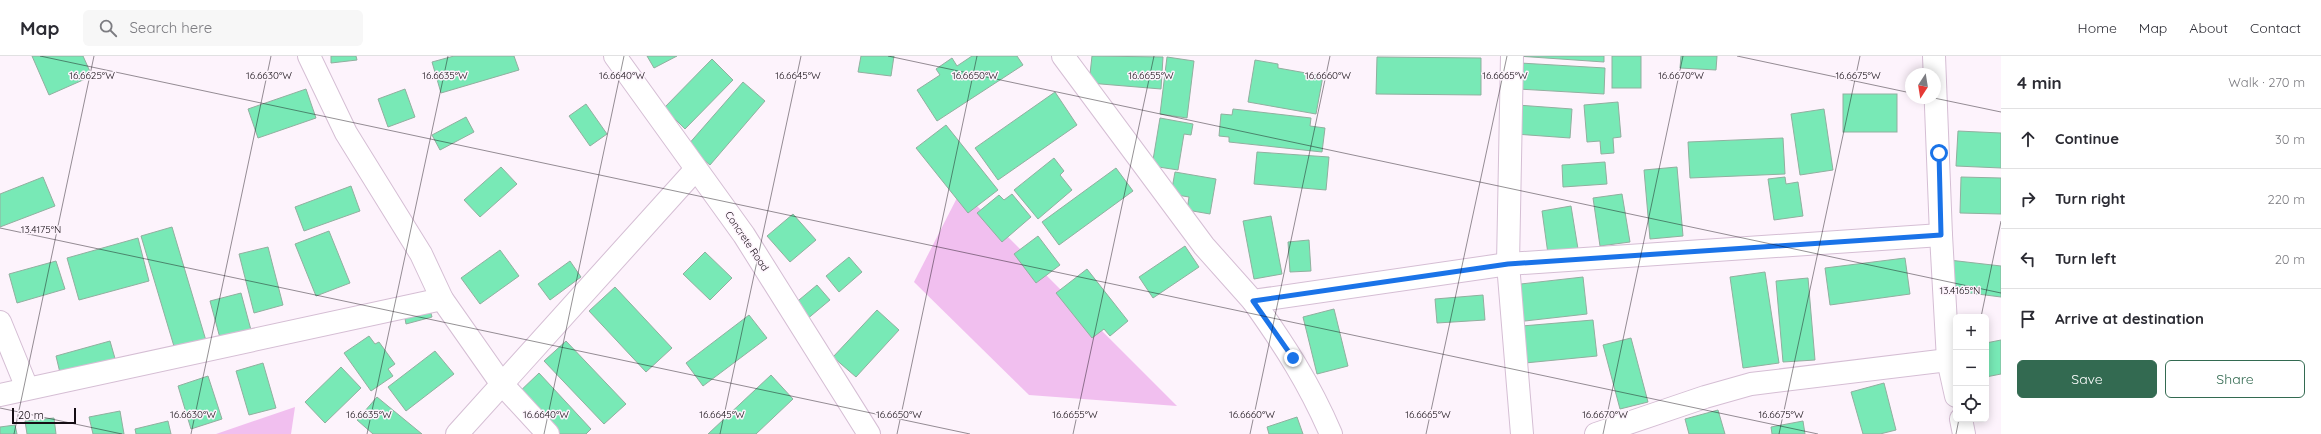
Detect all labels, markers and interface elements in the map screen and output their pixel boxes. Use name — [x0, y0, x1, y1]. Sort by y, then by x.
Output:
search box — [83, 10, 363, 46]
text: Map — [20, 16, 59, 40]
icon: search — [97, 17, 119, 39]
text: Search here — [129, 18, 212, 37]
text: Home — [2078, 19, 2117, 37]
text: Map — [2139, 19, 2167, 37]
text: About — [2189, 19, 2228, 37]
text: Contact — [2250, 19, 2301, 37]
north arrow — [1905, 68, 1941, 104]
text: 16.6625°W — [69, 69, 115, 82]
text: 16.6630°W — [246, 69, 292, 82]
text: 16.6635°W — [422, 69, 468, 82]
text: 16.6640°W — [599, 69, 645, 82]
text: 16.6645°W — [775, 69, 821, 82]
text: 16.6650°W — [952, 69, 998, 82]
text: 16.6655°W — [1128, 69, 1174, 82]
text: 16.6660°W — [1305, 69, 1351, 82]
text: 16.6665°W — [1482, 69, 1528, 82]
text: 16.6670°W — [1658, 69, 1704, 82]
text: 16.6675°W — [1835, 69, 1881, 82]
text: 4 min — [2017, 72, 2062, 93]
text: Walk · 270 m — [2228, 74, 2305, 90]
icon: ahead — [2017, 128, 2039, 150]
text: Continue — [2055, 129, 2119, 148]
text: 30 m — [2275, 131, 2305, 147]
route start — [1930, 144, 1948, 162]
icon: right — [2017, 188, 2039, 210]
text: Turn right — [2055, 189, 2126, 208]
text: 220 m — [2267, 191, 2305, 207]
street label: Concrete Road — [722, 209, 772, 273]
text: 13.4175°N — [21, 223, 61, 236]
icon: left — [2017, 248, 2039, 270]
text: Turn left — [2055, 249, 2117, 268]
text: 20 m — [2275, 251, 2305, 267]
text: 13.4165°N — [1940, 284, 1980, 297]
icon: arrive — [2017, 308, 2039, 330]
text: Arrive at destination — [2055, 309, 2204, 328]
map controls — [1953, 314, 1989, 422]
button: + — [1953, 314, 1989, 350]
route end — [1284, 349, 1302, 367]
button: − — [1953, 350, 1989, 386]
button: Save — [2017, 360, 2157, 398]
button: Share — [2165, 360, 2305, 398]
button: locate — [1953, 386, 1989, 422]
scale bar — [12, 406, 76, 425]
text: 20 m — [18, 408, 44, 422]
text: 16.6630°W — [170, 408, 216, 421]
text: 16.6635°W — [346, 408, 392, 421]
text: 16.6640°W — [523, 408, 569, 421]
text: 16.6645°W — [699, 408, 745, 421]
text: 16.6650°W — [876, 408, 922, 421]
text: 16.6655°W — [1052, 408, 1098, 421]
text: 16.6660°W — [1229, 408, 1275, 421]
text: 16.6665°W — [1405, 408, 1451, 421]
text: 16.6670°W — [1582, 408, 1628, 421]
text: 16.6675°W — [1758, 408, 1804, 421]

